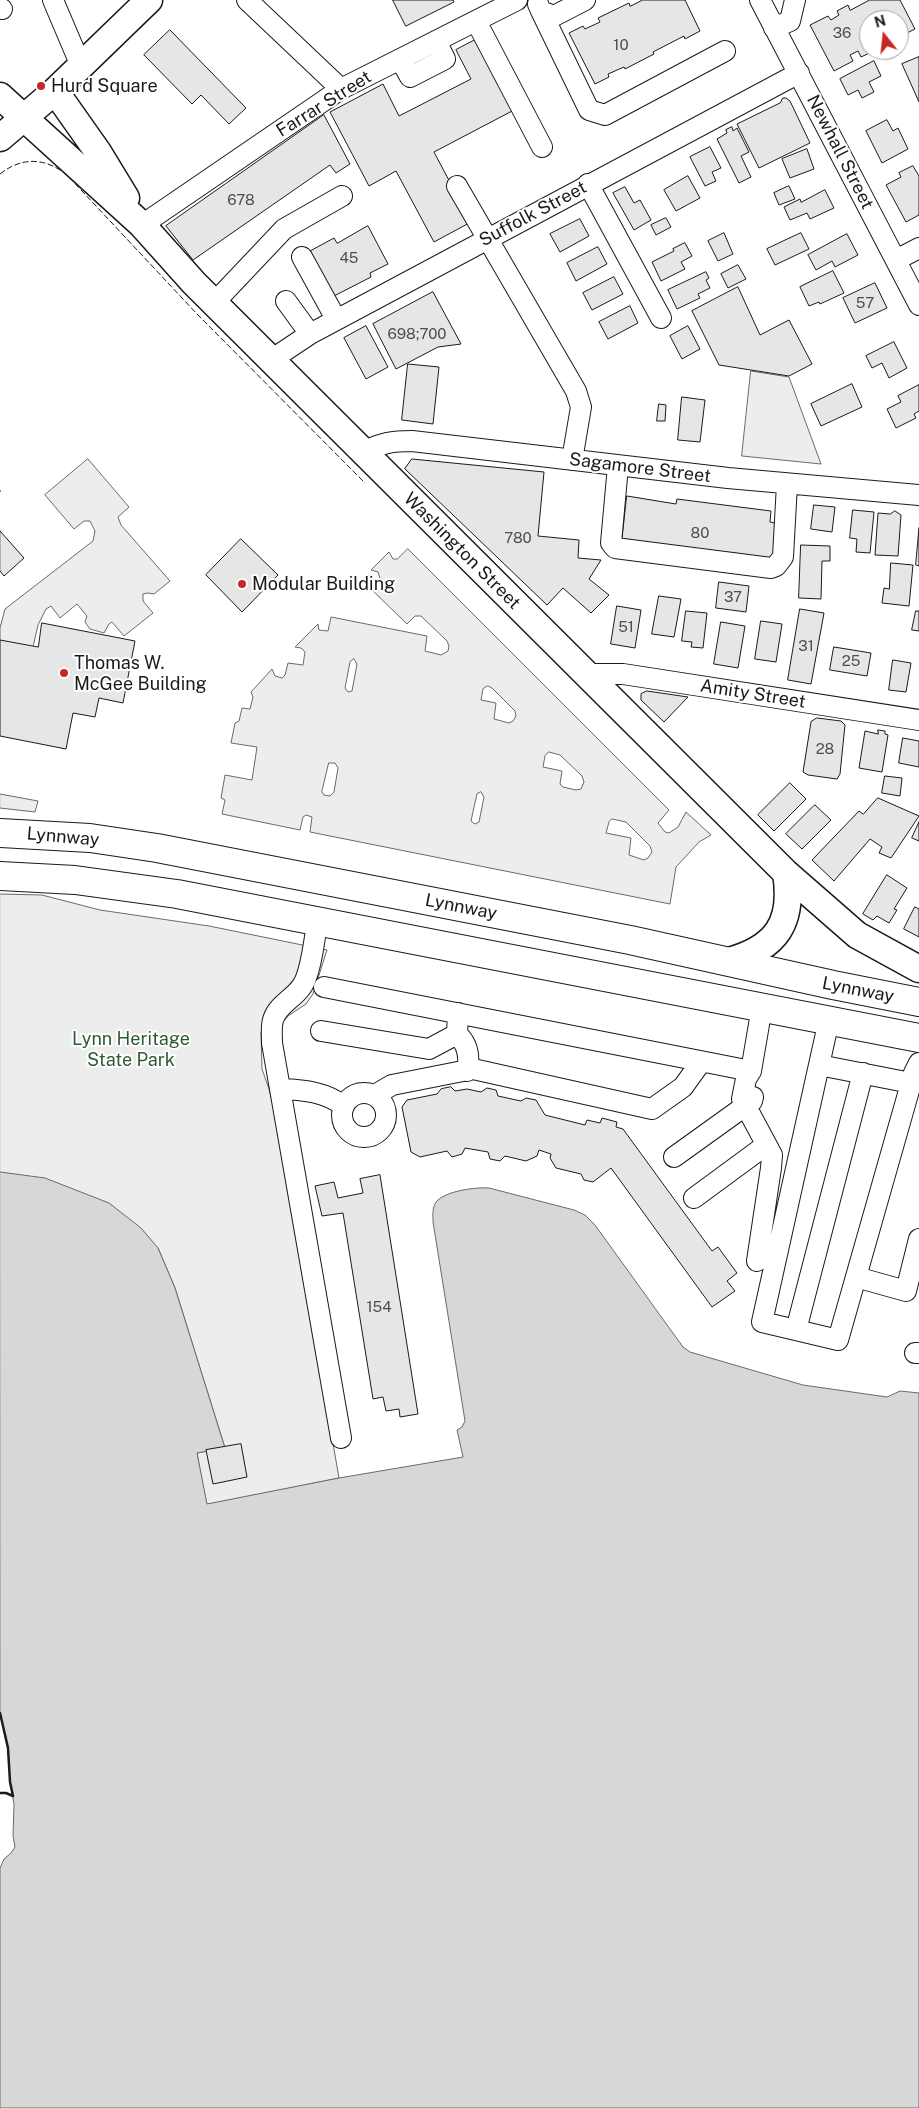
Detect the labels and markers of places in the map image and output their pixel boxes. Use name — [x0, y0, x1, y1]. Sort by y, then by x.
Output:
place label: Hurd Square — [51, 75, 158, 97]
marker: Hurd Square — [35, 80, 47, 92]
place label: Modular Building — [252, 573, 395, 595]
marker: Modular Building — [236, 578, 248, 590]
place label: Thomas W. McGee Building — [74, 652, 207, 694]
marker: Thomas W. McGee Building — [58, 667, 70, 679]

